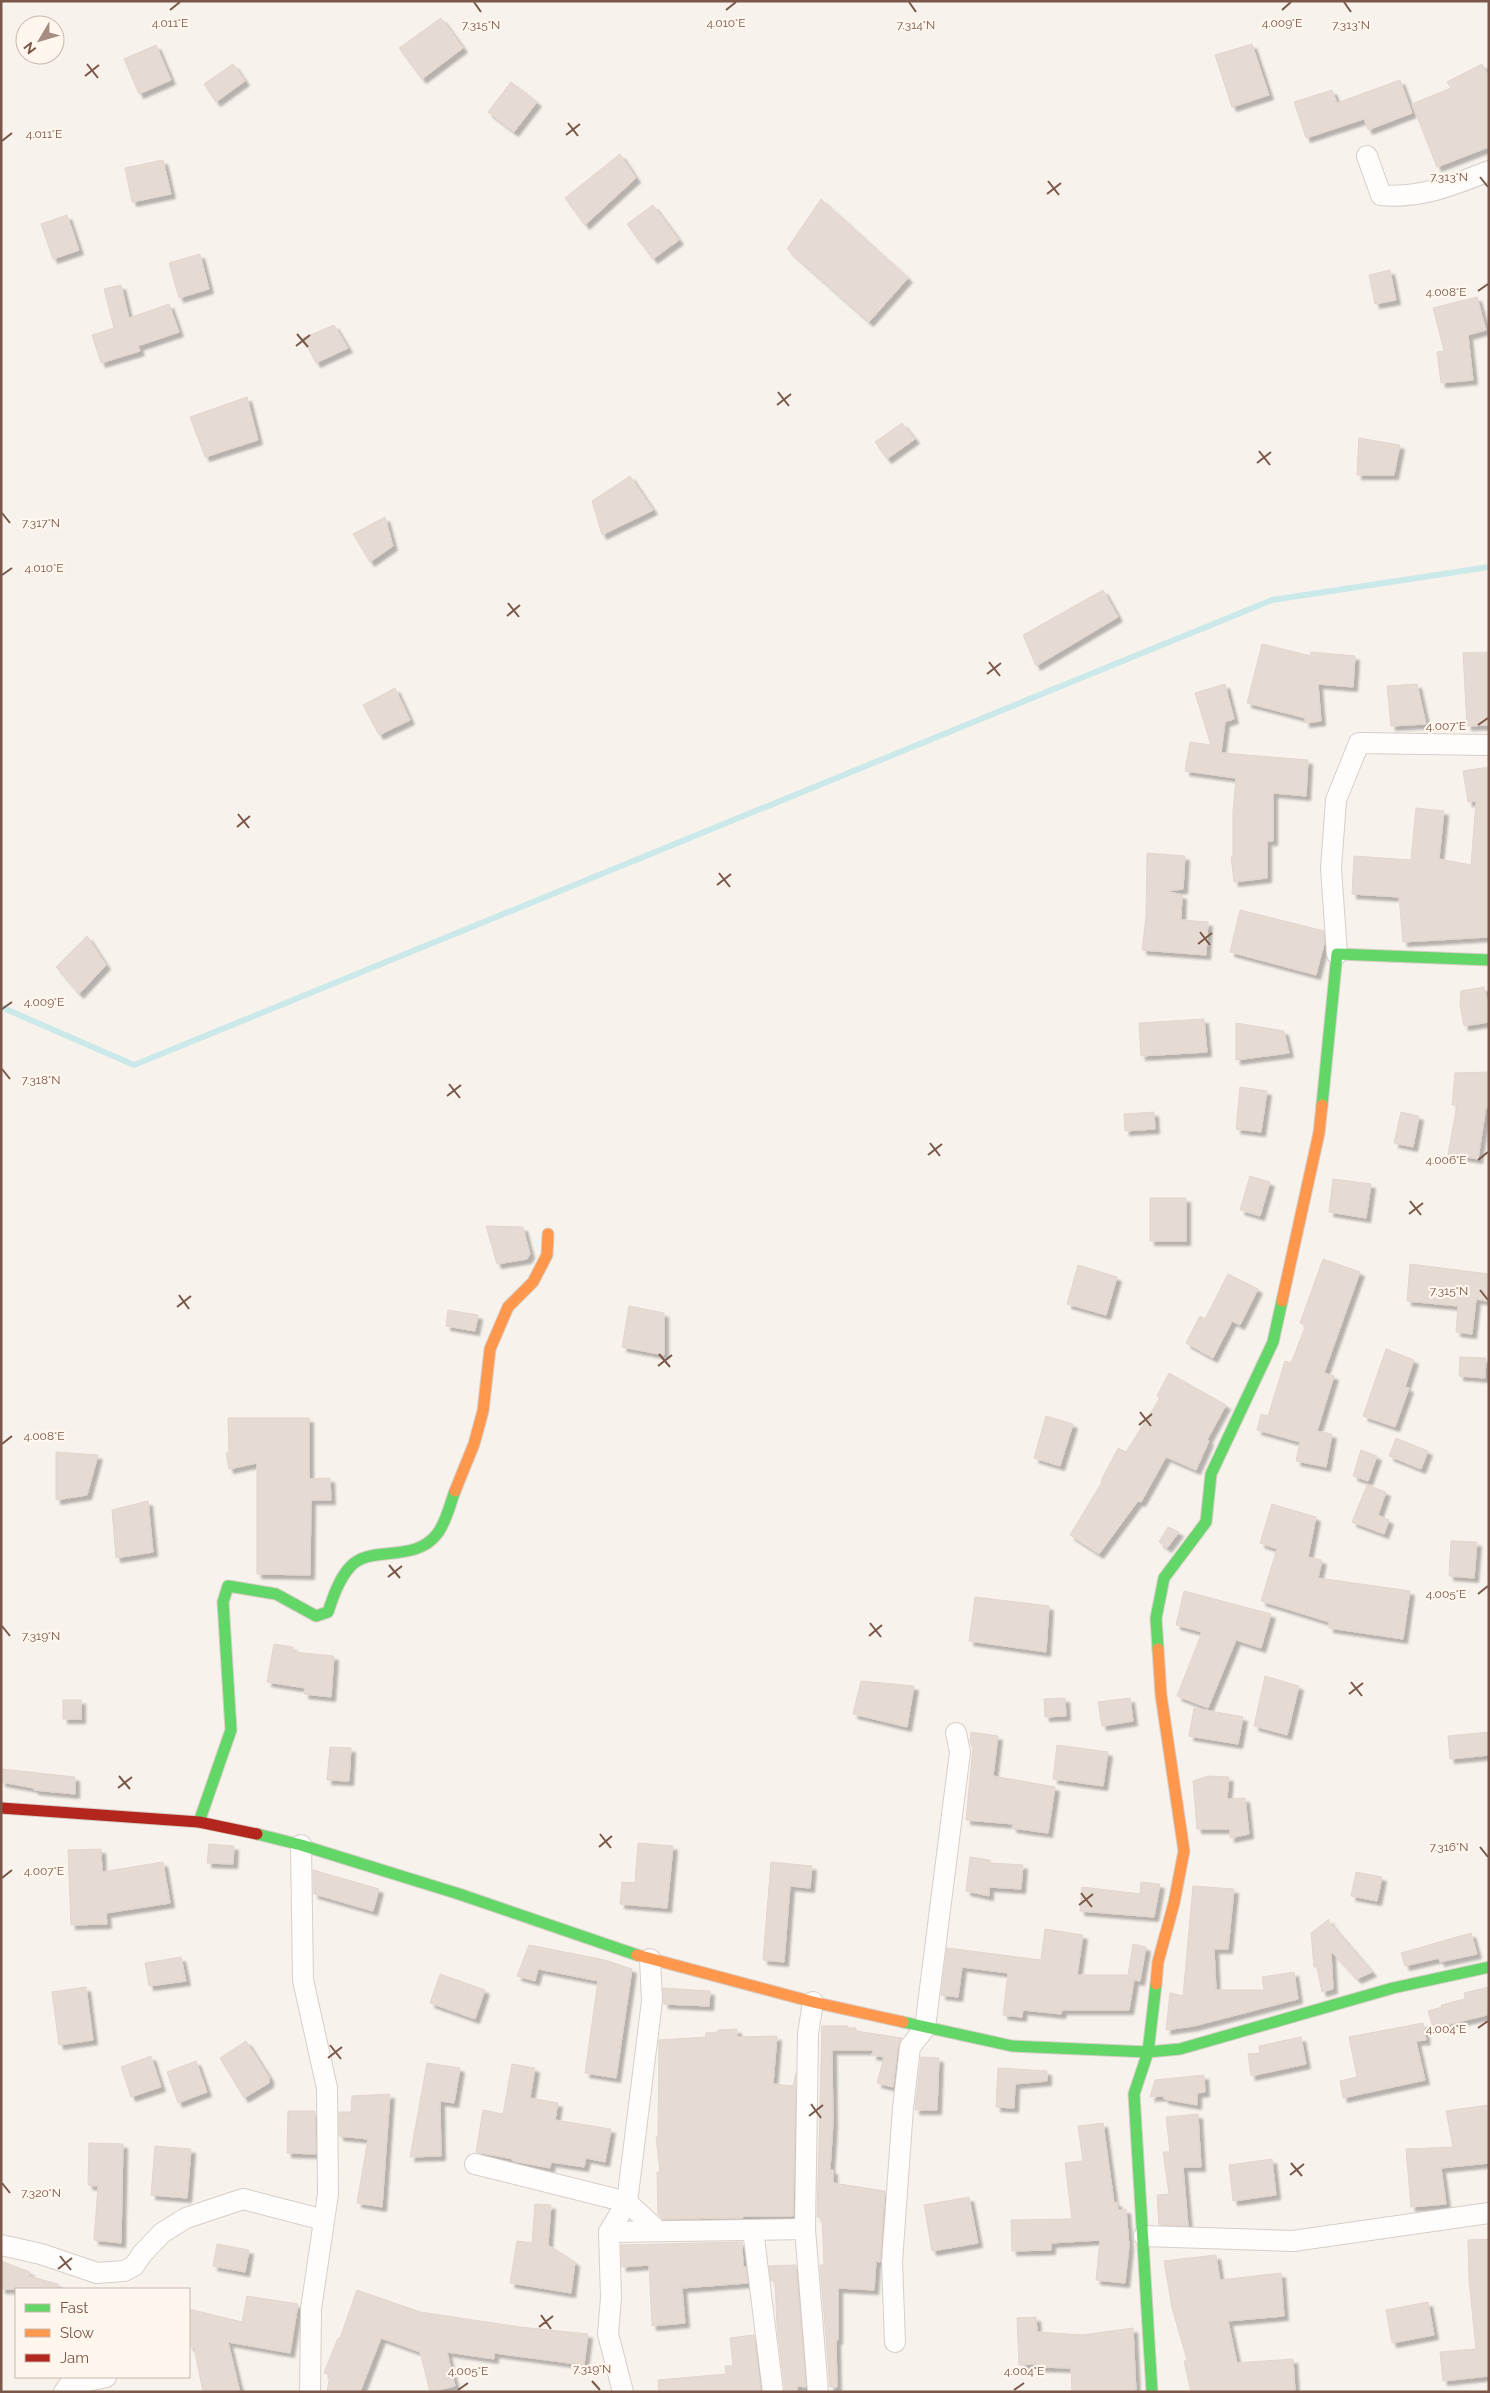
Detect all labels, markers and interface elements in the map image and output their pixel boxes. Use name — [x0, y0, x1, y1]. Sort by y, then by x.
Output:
north arrow — [15, 15, 65, 65]
text: 4.011°E — [152, 16, 188, 30]
text: 4.010°E — [707, 16, 745, 30]
text: 4.009°E — [1262, 16, 1302, 30]
text: 7.315°N — [462, 18, 500, 32]
text: 7.314°N — [897, 18, 935, 32]
text: 7.313°N — [1332, 18, 1370, 32]
text: N — [20, 39, 39, 57]
text: 4.011°E — [26, 127, 62, 141]
text: 7.313°N — [1430, 170, 1468, 184]
text: 4.008°E — [1425, 285, 1467, 299]
text: 7.317°N — [22, 516, 60, 530]
text: 4.010°E — [25, 561, 63, 575]
text: 4.007°E — [1426, 719, 1466, 733]
text: 4.009°E — [24, 995, 64, 1009]
text: 7.318°N — [21, 1073, 61, 1087]
text: 4.006°E — [1425, 1153, 1467, 1167]
text: 7.315°N — [1430, 1284, 1468, 1298]
text: 4.008°E — [23, 1429, 65, 1443]
text: 4.005°E — [1426, 1587, 1466, 1601]
text: 7.319°N — [22, 1629, 60, 1643]
text: 7.316°N — [1429, 1840, 1469, 1854]
text: 4.007°E — [24, 1864, 64, 1878]
text: 4.004°E — [1426, 2022, 1466, 2036]
text: 7.320°N — [21, 2186, 61, 2200]
legend — [15, 2288, 190, 2378]
text: Fast — [60, 2299, 88, 2317]
text: Slow — [60, 2324, 94, 2342]
text: Jam — [60, 2349, 89, 2367]
text: 7.319°N — [573, 2362, 611, 2376]
text: 4.005°E — [448, 2364, 488, 2378]
text: 4.004°E — [1004, 2364, 1044, 2378]

